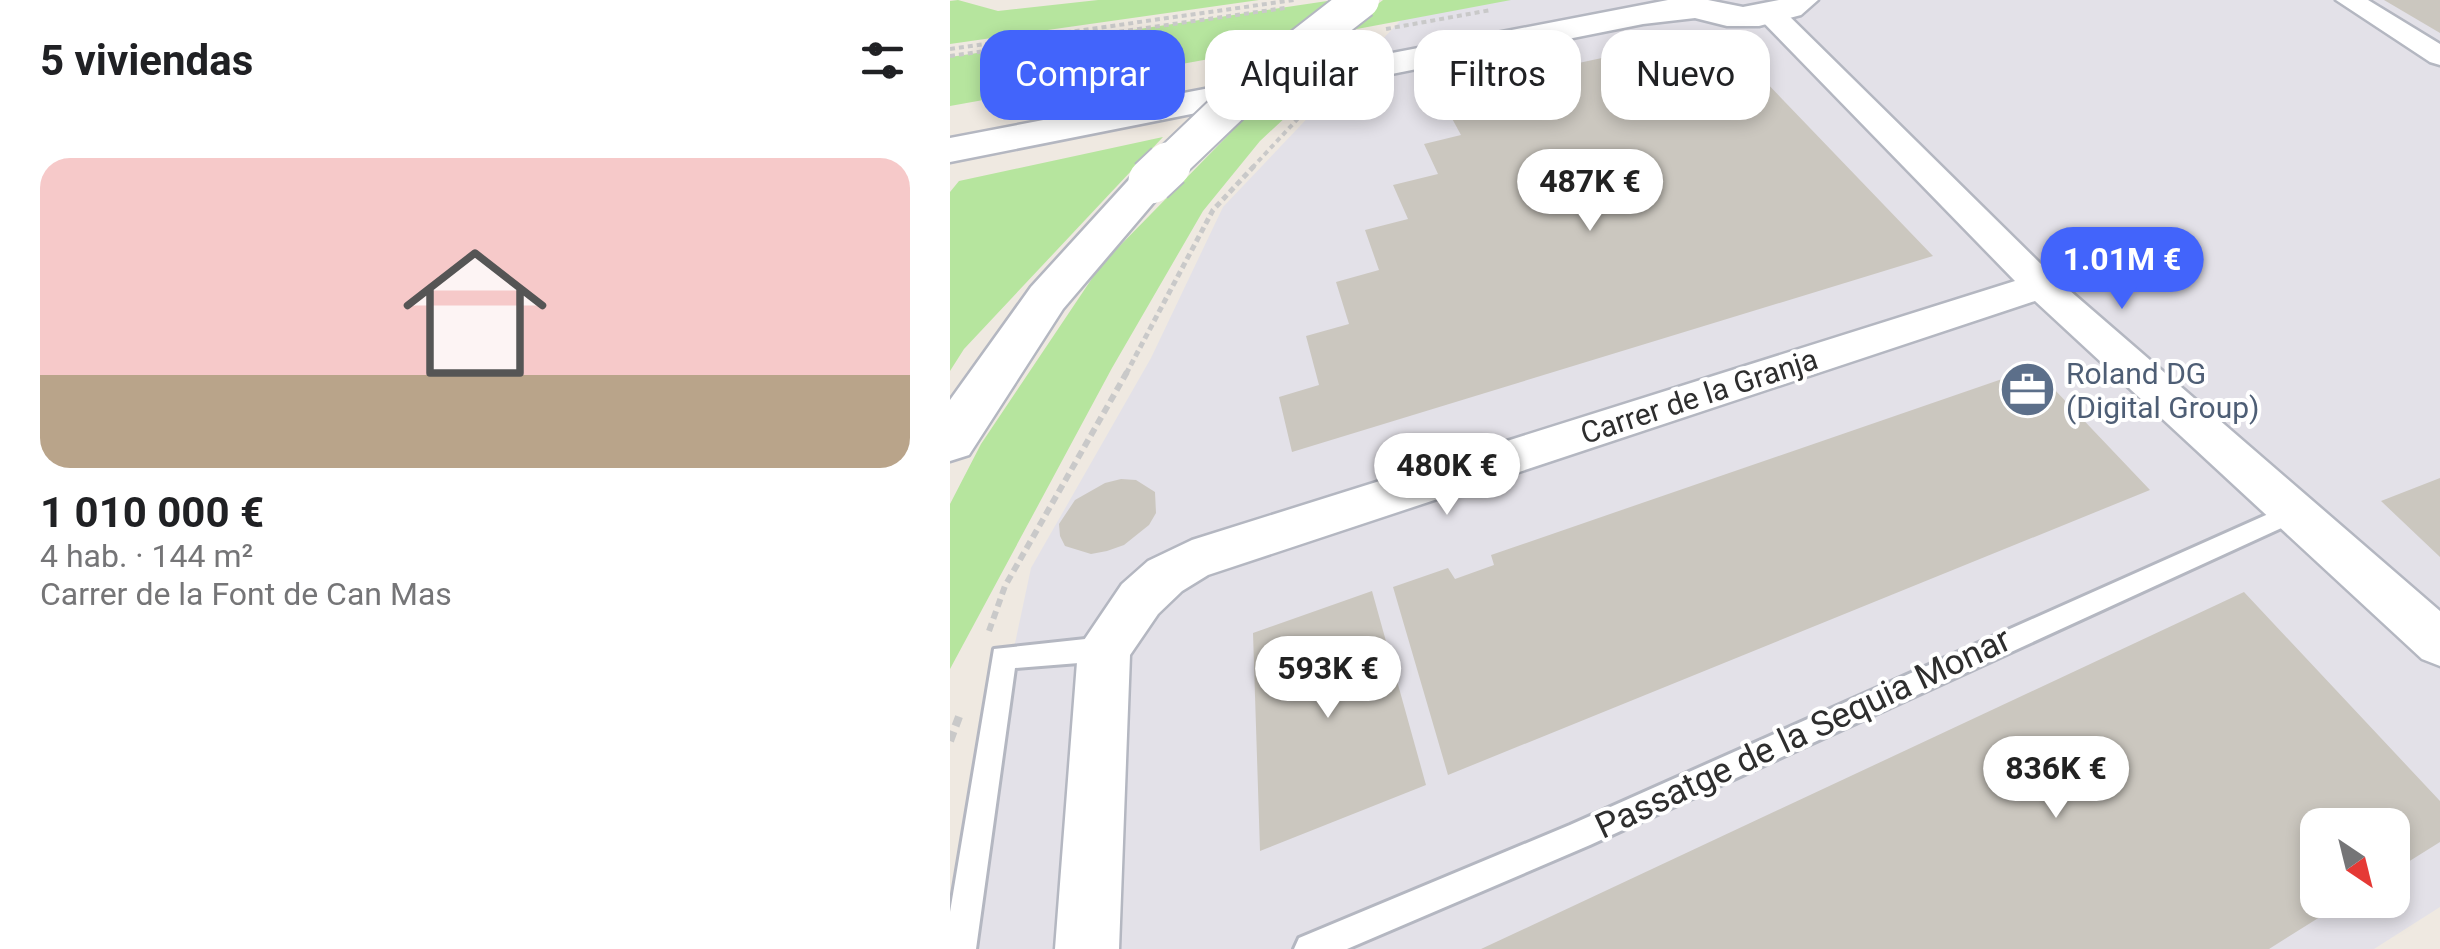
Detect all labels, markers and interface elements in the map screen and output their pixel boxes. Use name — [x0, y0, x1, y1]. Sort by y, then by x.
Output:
chip: Comprar — [980, 30, 1185, 120]
chip: Alquilar — [1205, 30, 1394, 120]
chip: Filtros — [1414, 30, 1581, 120]
chip: Nuevo — [1601, 30, 1770, 120]
icon: filters — [855, 33, 910, 88]
text: 5 viviendas — [40, 36, 253, 85]
pin: 487K € — [1509, 149, 1671, 234]
text: 487K € — [1539, 162, 1641, 200]
icon: home — [385, 223, 565, 403]
pin: 1.01M € — [2030, 227, 2214, 312]
text: 1.01M € — [2063, 240, 2181, 278]
street label: Carrer de la Granja — [1576, 341, 1822, 451]
place label: Roland DG (Digital Group) — [2066, 356, 2260, 425]
office icon: Roland DG (Digital Group) — [1997, 360, 2057, 420]
pin: 480K € — [1366, 433, 1528, 518]
text: 480K € — [1396, 446, 1498, 484]
text: 1 010 000 € — [40, 488, 264, 537]
text: 4 hab. · 144 m² — [40, 537, 253, 575]
text: Carrer de la Font de Can Mas — [40, 575, 452, 613]
street label: Passatge de la Sequia Monar — [1589, 619, 2017, 847]
pin: 593K € — [1247, 636, 1409, 721]
text: 593K € — [1277, 649, 1379, 687]
pin: 836K € — [1975, 736, 2137, 821]
text: 836K € — [2005, 749, 2107, 787]
north arrow — [2300, 808, 2410, 918]
map controls — [2300, 808, 2410, 918]

